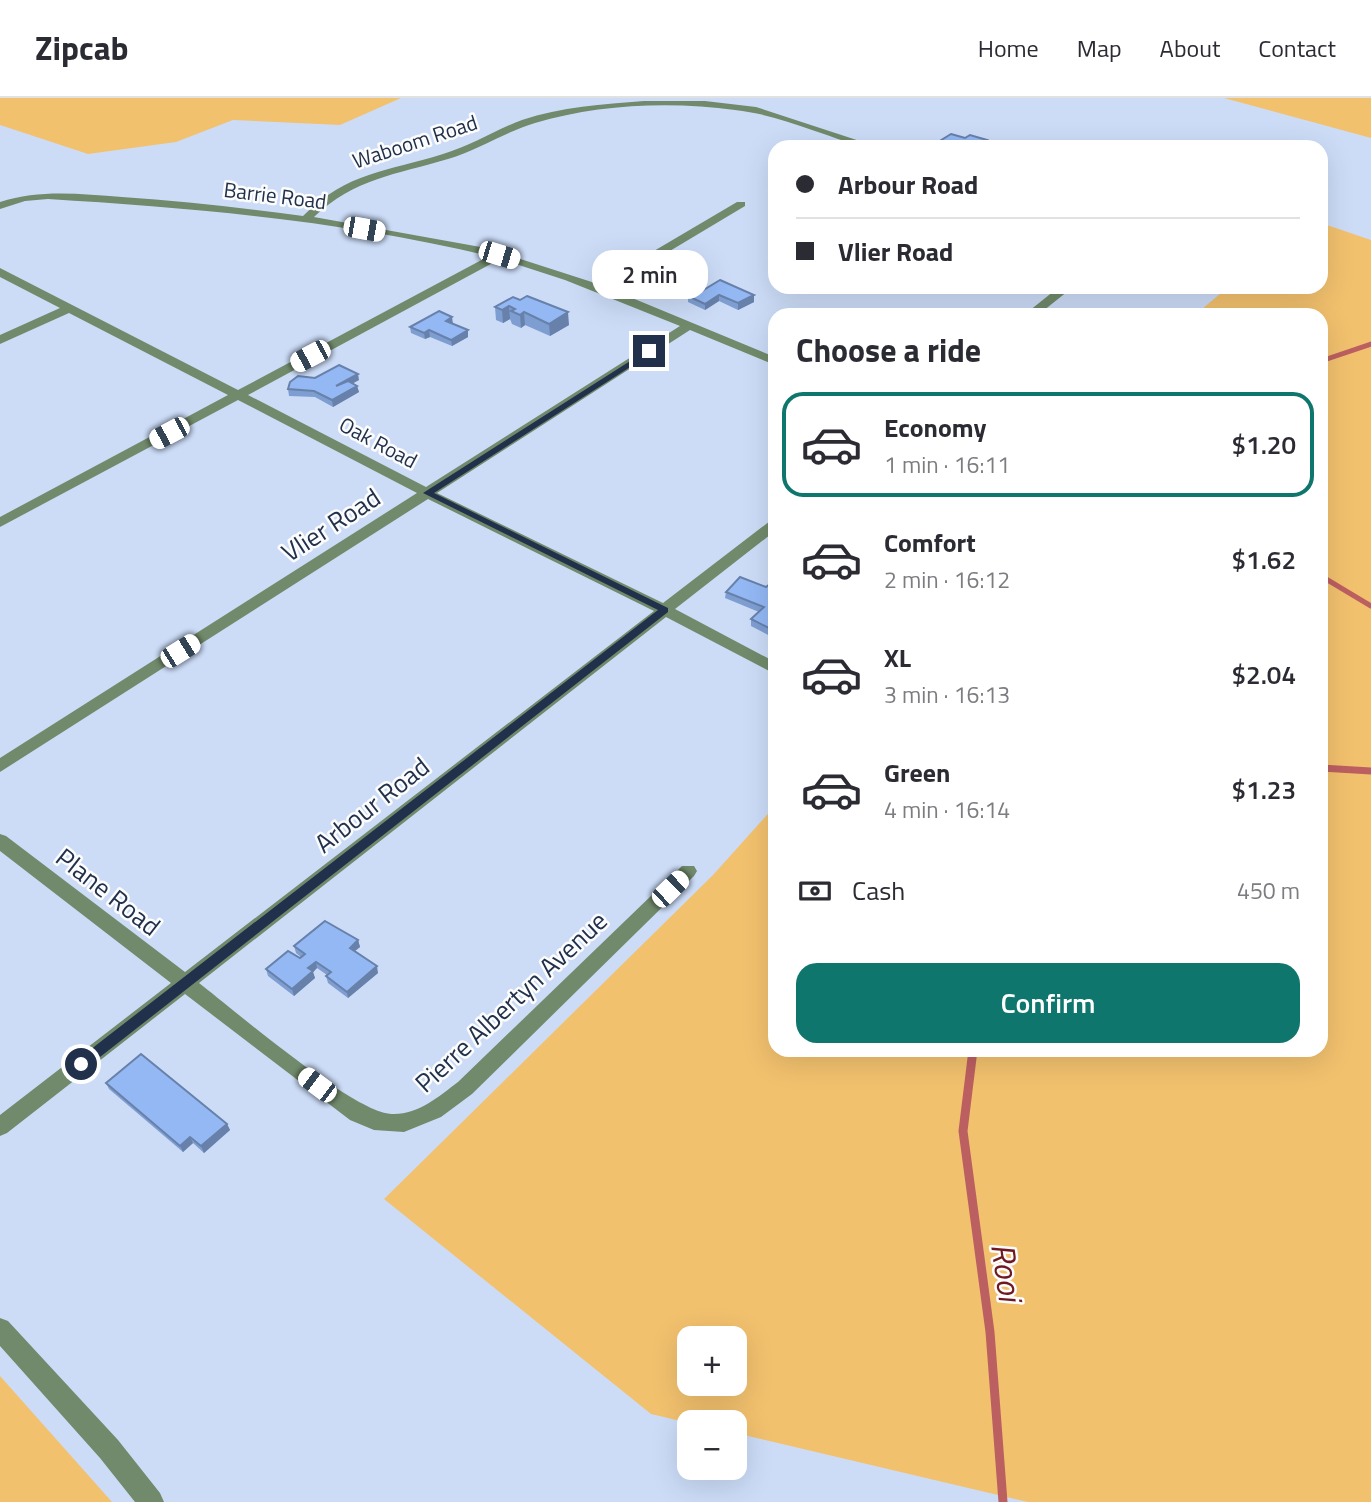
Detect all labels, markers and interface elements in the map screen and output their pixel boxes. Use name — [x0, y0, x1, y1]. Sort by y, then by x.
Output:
text: Zipcab — [35, 23, 129, 73]
text: Home — [978, 30, 1039, 66]
text: Map — [1077, 30, 1122, 66]
text: About — [1160, 30, 1220, 66]
text: Contact — [1258, 30, 1336, 66]
street label: Waboom Road — [348, 106, 481, 176]
text: Arbour Road — [838, 165, 978, 204]
street label: Barrie Road — [222, 173, 328, 217]
car — [342, 215, 387, 243]
text: Vlier Road — [838, 232, 953, 271]
car — [476, 239, 523, 271]
callout: 2 min — [591, 250, 707, 299]
text: 2 min — [622, 257, 678, 292]
text: Choose a ride — [796, 326, 981, 374]
route end — [633, 335, 665, 367]
car — [287, 337, 334, 375]
street label: Oak Road — [334, 408, 423, 476]
text: Economy — [884, 408, 986, 447]
icon: car — [800, 413, 863, 476]
car — [146, 414, 193, 452]
text: $1.20 — [1232, 425, 1296, 464]
text: 1 min · 16:11 — [884, 447, 1010, 482]
street label: Vlier Road — [274, 478, 388, 571]
text: Comfort — [884, 523, 976, 562]
icon: car — [800, 528, 863, 591]
text: $1.62 — [1232, 540, 1296, 579]
text: 2 min · 16:12 — [884, 562, 1010, 597]
car — [157, 631, 204, 671]
text: XL — [884, 638, 911, 677]
icon: car — [800, 643, 863, 706]
text: $2.04 — [1232, 655, 1296, 694]
text: 3 min · 16:13 — [884, 677, 1010, 712]
street label: Arbour Road — [306, 747, 438, 862]
text: Green — [884, 753, 950, 792]
icon: car — [800, 758, 863, 821]
text: $1.23 — [1232, 770, 1296, 809]
text: 4 min · 16:14 — [884, 792, 1010, 827]
street label: Plane Road — [48, 838, 169, 945]
car — [648, 867, 693, 911]
text: Cash — [852, 871, 905, 910]
icon: cash — [796, 872, 834, 910]
text: 450 m — [1237, 873, 1300, 908]
street label: Pierre Albertyn Avenue — [406, 902, 616, 1101]
button: Confirm — [796, 963, 1300, 1043]
route start — [65, 1048, 97, 1080]
car — [294, 1064, 341, 1106]
water label: Rooi — [978, 1240, 1036, 1307]
map controls — [677, 1326, 747, 1480]
button: + — [677, 1326, 747, 1396]
button: − — [677, 1410, 747, 1480]

